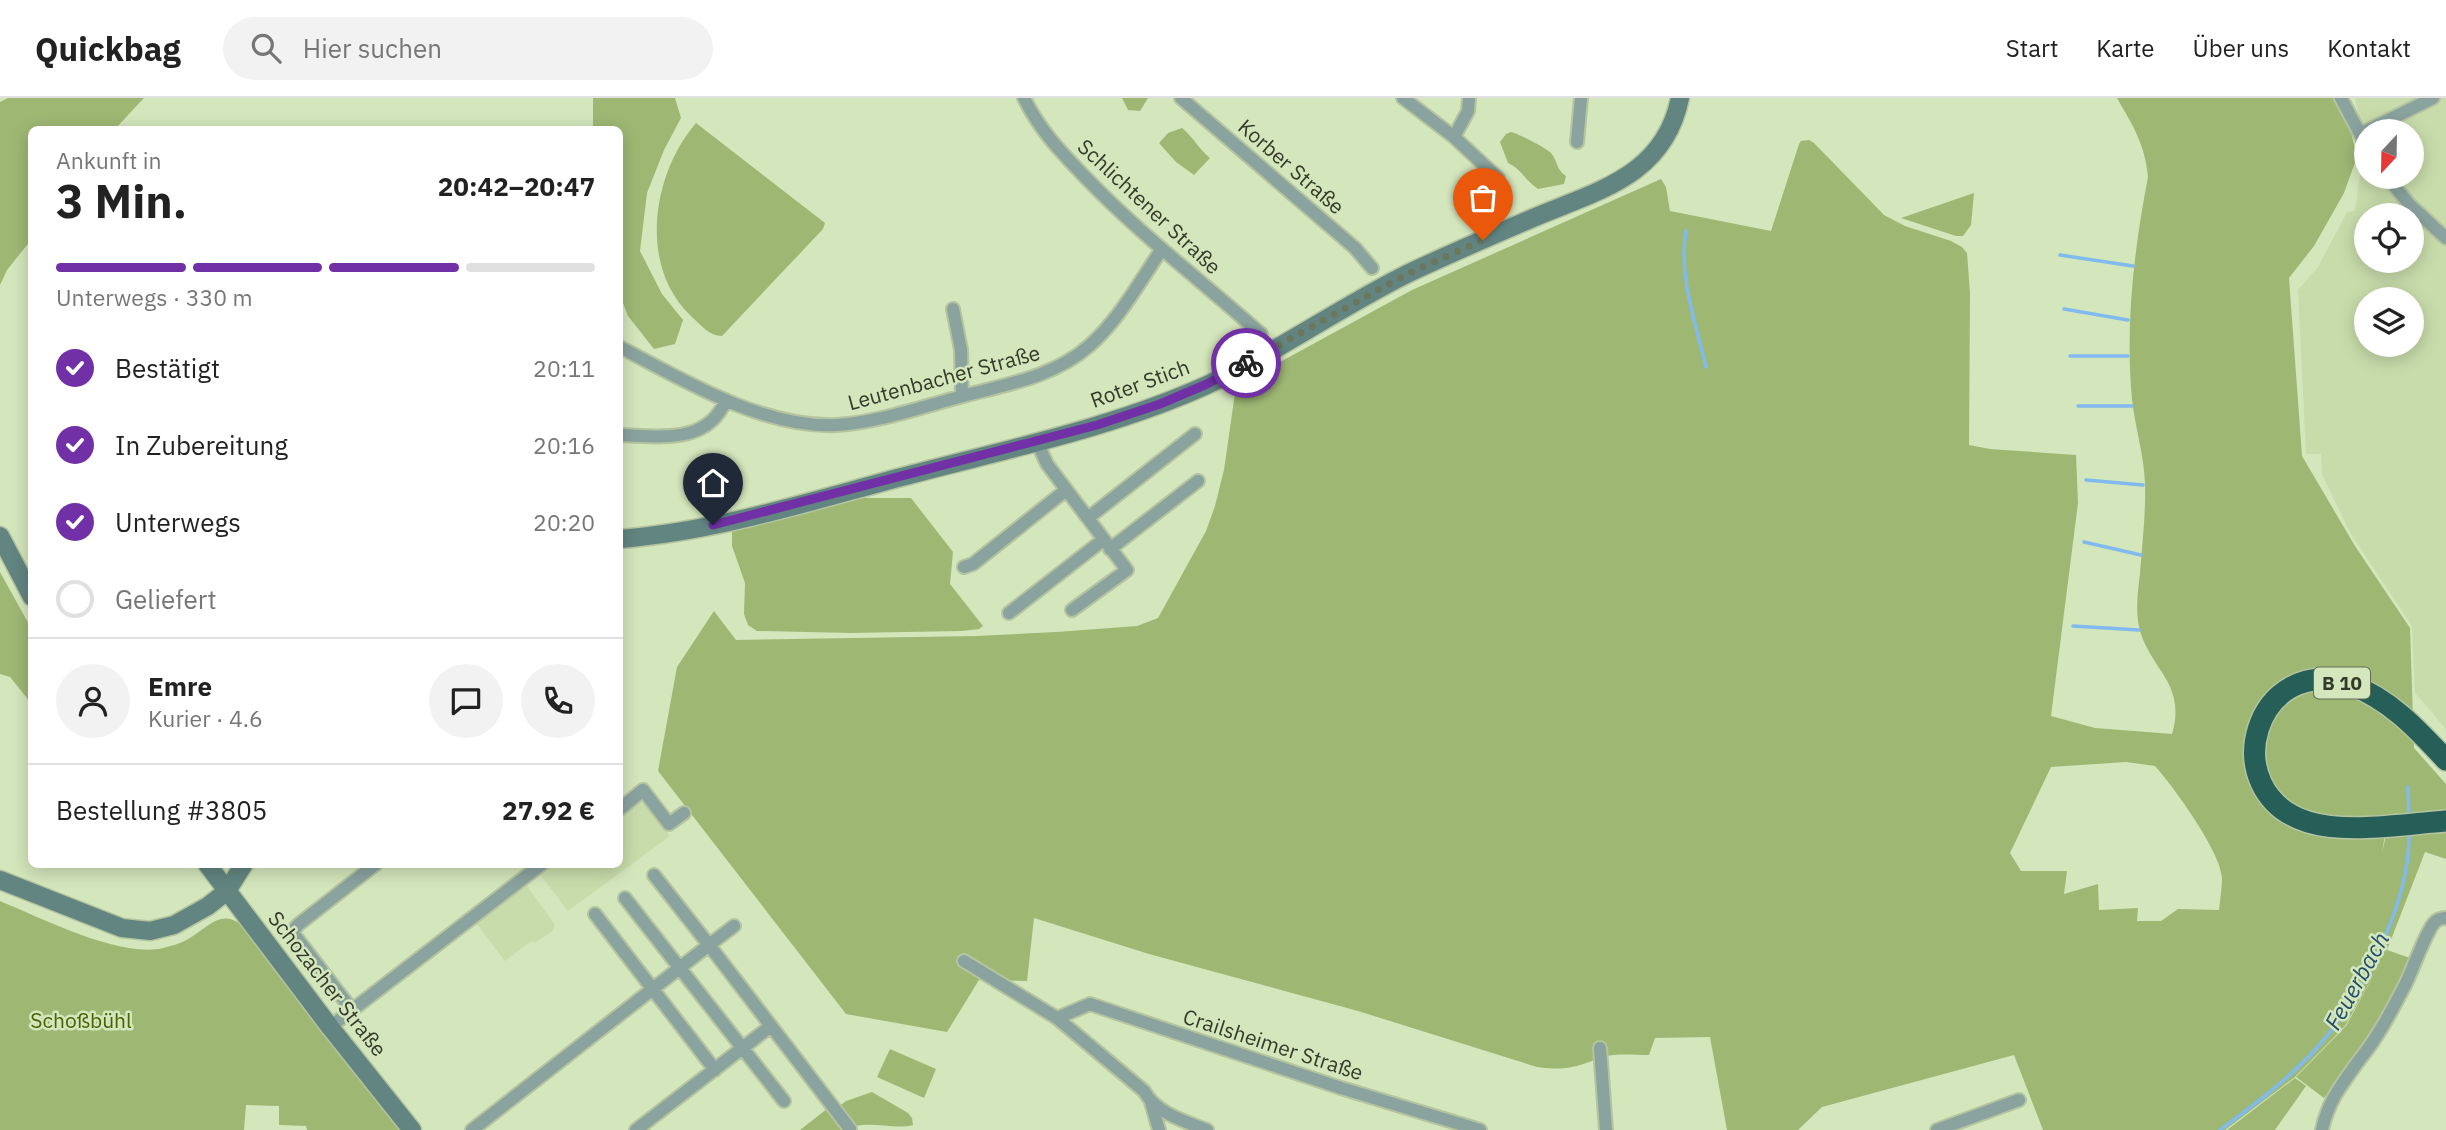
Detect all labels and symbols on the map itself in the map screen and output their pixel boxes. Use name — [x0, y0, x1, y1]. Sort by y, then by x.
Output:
street label: Korber Straße — [1233, 112, 1351, 220]
north arrow — [2354, 119, 2424, 189]
street label: Schlichtener Straße — [1072, 132, 1227, 280]
pin — [1453, 168, 1513, 240]
courier — [1211, 328, 1281, 398]
street label: Leutenbacher Straße — [845, 338, 1043, 416]
street label: Roter Stich — [1086, 352, 1193, 414]
pin — [683, 453, 743, 525]
road number: B 10 — [2314, 668, 2370, 698]
street label: Schozacher Straße — [262, 905, 393, 1062]
water label: Feuerbach — [2317, 926, 2395, 1035]
street label: Crailsheimer Straße — [1180, 1002, 1367, 1086]
park label: Schoßbühl — [30, 1006, 132, 1034]

